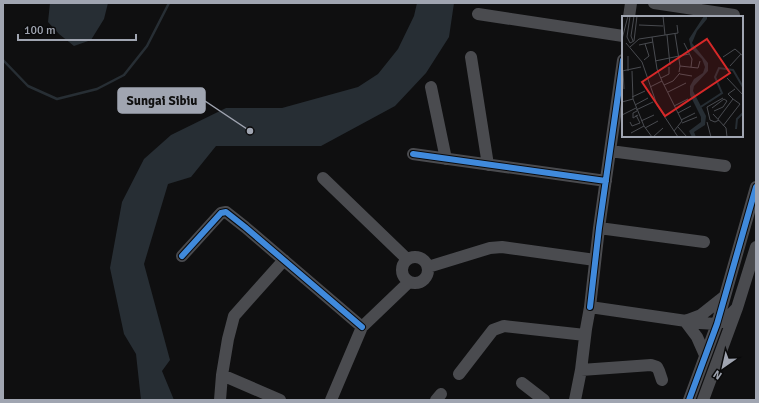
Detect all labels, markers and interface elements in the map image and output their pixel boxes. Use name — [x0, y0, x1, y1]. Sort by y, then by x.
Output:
scale bar — [18, 16, 136, 42]
inset map — [622, 16, 743, 137]
text: 100 m — [24, 23, 56, 38]
callout: Sungai Sibiu — [118, 88, 205, 113]
text: Sungai Sibiu — [127, 93, 198, 109]
north arrow — [703, 347, 743, 387]
text: N — [711, 367, 724, 382]

